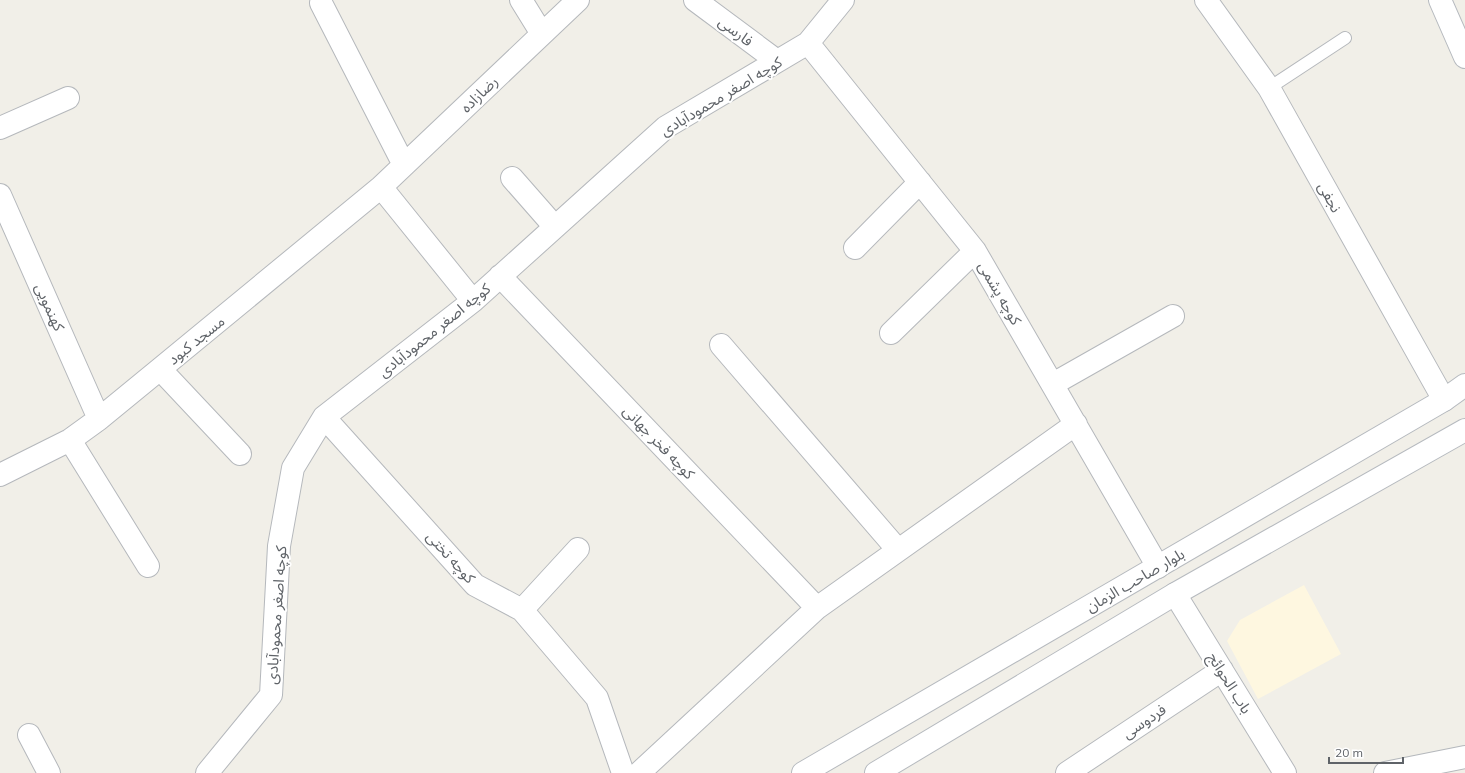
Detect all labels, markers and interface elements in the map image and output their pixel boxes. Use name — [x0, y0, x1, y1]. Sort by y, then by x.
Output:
street label: فارسی — [715, 12, 757, 50]
street label: کوچه اصغر محمودآبادی — [657, 52, 787, 141]
street label: رضازاده — [456, 72, 502, 116]
street label: نجفی — [1314, 178, 1346, 216]
street label: کوچه پشمی — [973, 258, 1026, 329]
street label: کوچه اصغر محمودآبادی — [374, 278, 495, 382]
street label: کهنمویی — [31, 280, 69, 335]
street label: مسجد کبود — [164, 311, 228, 369]
street label: کوچه فخر جهانی — [618, 401, 700, 484]
street label: کوچه تختی — [422, 527, 480, 588]
street label: کوچه اصغر محمودآبادی — [262, 544, 291, 685]
street label: بلوار صاحب الزمان — [1082, 544, 1188, 616]
street label: باب الحوائج — [1201, 649, 1256, 719]
street label: فردوسی — [1118, 699, 1170, 743]
scale bar — [1329, 739, 1403, 765]
text: 20 m — [1335, 745, 1363, 760]

